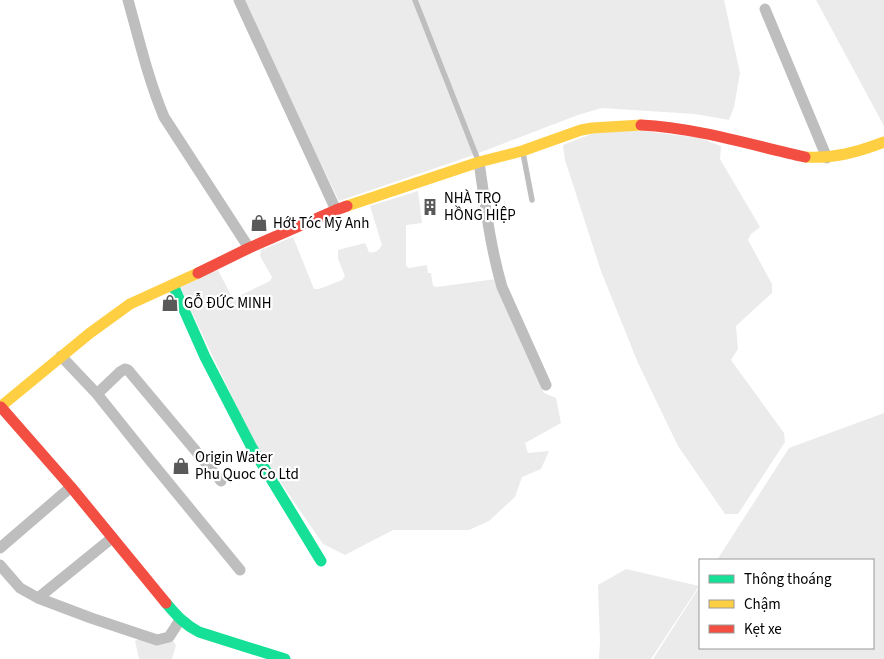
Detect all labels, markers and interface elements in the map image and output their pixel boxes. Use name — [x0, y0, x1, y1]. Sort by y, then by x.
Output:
place label: NHÀ TRỌ HỒNG HIỆP — [444, 188, 516, 226]
building icon: NHÀ TRỌ HỒNG HIỆP — [420, 197, 440, 217]
shop icon: Hớt Tóc Mỹ Anh — [249, 213, 269, 233]
place label: Hớt Tóc Mỹ Anh — [273, 213, 369, 234]
shop icon: GỖ ĐỨC MINH — [160, 293, 180, 313]
place label: GỖ ĐỨC MINH — [184, 293, 272, 314]
place label: Origin Water Phu Quoc Co Ltd — [195, 447, 299, 485]
shop icon: Origin Water Phu Quoc Co Ltd — [171, 456, 191, 476]
legend — [699, 559, 874, 649]
text: Thông thoáng — [744, 569, 832, 590]
text: Chậm — [744, 594, 781, 615]
text: Kẹt xe — [744, 619, 782, 640]

